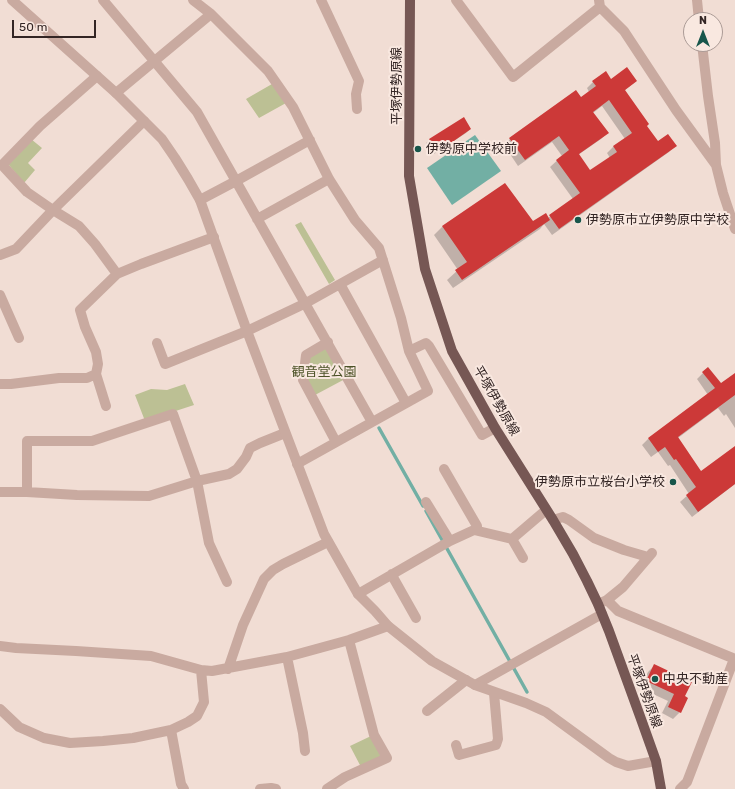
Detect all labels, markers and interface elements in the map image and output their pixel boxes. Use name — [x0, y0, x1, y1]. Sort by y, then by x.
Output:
scale bar — [14, 12, 98, 38]
north arrow — [683, 12, 723, 52]
text: N — [699, 14, 707, 27]
text: 50 m — [19, 20, 47, 34]
street label: 平塚伊勢原線 — [389, 47, 405, 125]
place label: 伊勢原中学校前 — [426, 141, 517, 157]
marker: 伊勢原中学校前 — [413, 144, 423, 154]
place label: 伊勢原市立伊勢原中学校 — [586, 212, 729, 228]
marker: 伊勢原市立伊勢原中学校 — [573, 215, 583, 225]
street label: 平塚伊勢原線 — [470, 363, 522, 439]
park label: 観音堂公園 — [292, 364, 356, 380]
place label: 伊勢原市立桜台小学校 — [535, 474, 665, 490]
marker: 伊勢原市立桜台小学校 — [668, 477, 678, 487]
street label: 平塚伊勢原線 — [623, 652, 665, 730]
place label: 中央不動産 — [663, 671, 728, 687]
marker: 中央不動産 — [650, 674, 660, 684]

